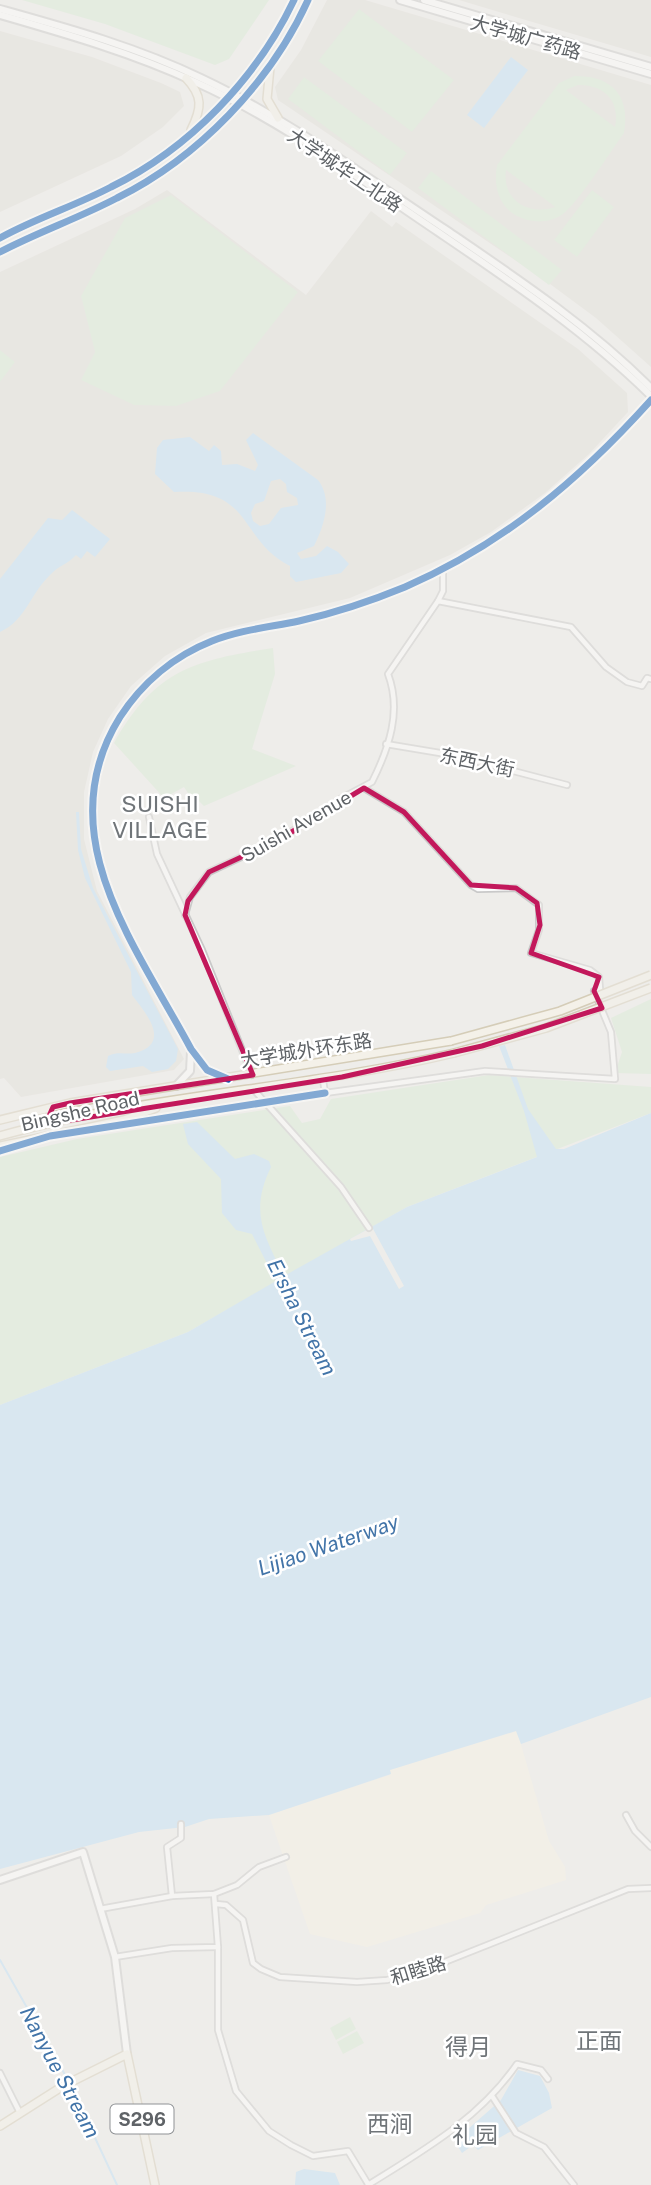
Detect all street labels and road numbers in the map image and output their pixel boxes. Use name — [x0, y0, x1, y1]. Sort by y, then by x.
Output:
street label: 大学城广药路 — [468, 11, 584, 63]
street label: 大学城华工北路 — [284, 124, 406, 216]
street label: 东西大街 — [438, 743, 516, 781]
street label: Suishi Avenue — [237, 786, 355, 866]
street label: 大学城外环东路 — [239, 1029, 373, 1071]
street label: Bingshe Road — [19, 1087, 141, 1135]
street label: 和睦路 — [388, 1951, 448, 1989]
road number: S296 — [110, 2104, 174, 2134]

